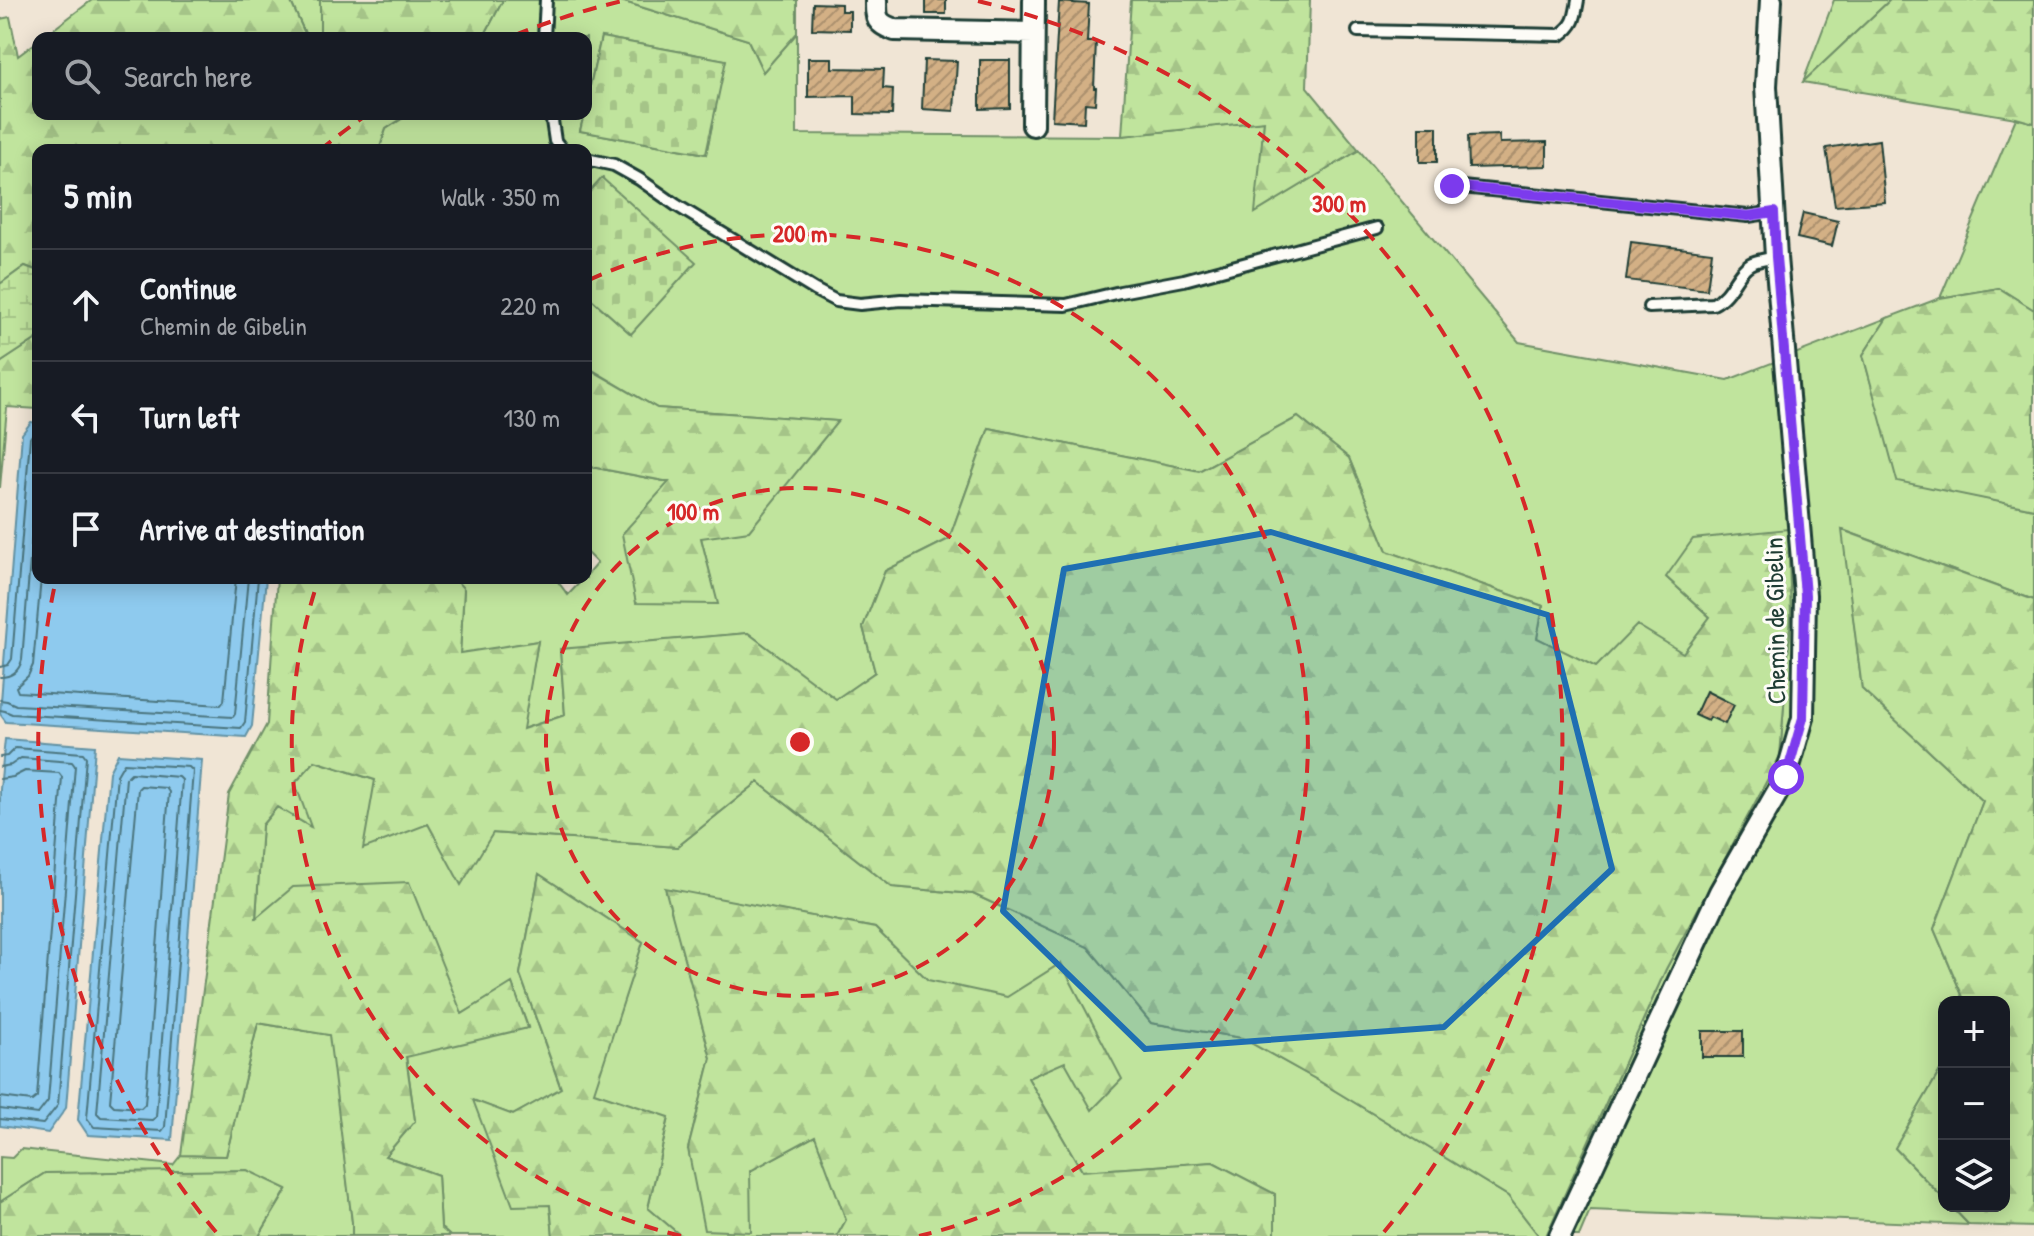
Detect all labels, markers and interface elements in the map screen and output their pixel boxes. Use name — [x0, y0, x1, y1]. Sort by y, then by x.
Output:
search box — [32, 32, 592, 120]
icon: search — [60, 54, 104, 98]
text: Search here — [124, 56, 252, 96]
route end — [1434, 168, 1470, 204]
text: 5 min — [64, 173, 132, 219]
text: Walk · 350 m — [441, 179, 560, 214]
text: 300 m — [1312, 187, 1366, 219]
text: 200 m — [773, 217, 827, 249]
text: Continue — [140, 268, 237, 308]
icon: ahead — [64, 283, 108, 327]
text: 220 m — [500, 288, 560, 323]
text: Chemin de Gibelin — [140, 308, 307, 343]
icon: left — [64, 395, 108, 439]
text: Turn left — [140, 397, 239, 437]
text: 130 m — [504, 400, 560, 435]
text: 100 m — [667, 495, 719, 527]
icon: arrive — [64, 507, 108, 551]
text: Arrive at destination — [140, 509, 365, 549]
street label: Chemin de Gibelin — [1756, 537, 1793, 705]
centre of rings — [786, 728, 814, 756]
route start — [1768, 759, 1804, 795]
map controls — [1938, 996, 2010, 1212]
button: + — [1938, 996, 2010, 1068]
button: − — [1938, 1068, 2010, 1140]
button: layers — [1938, 1140, 2010, 1212]

